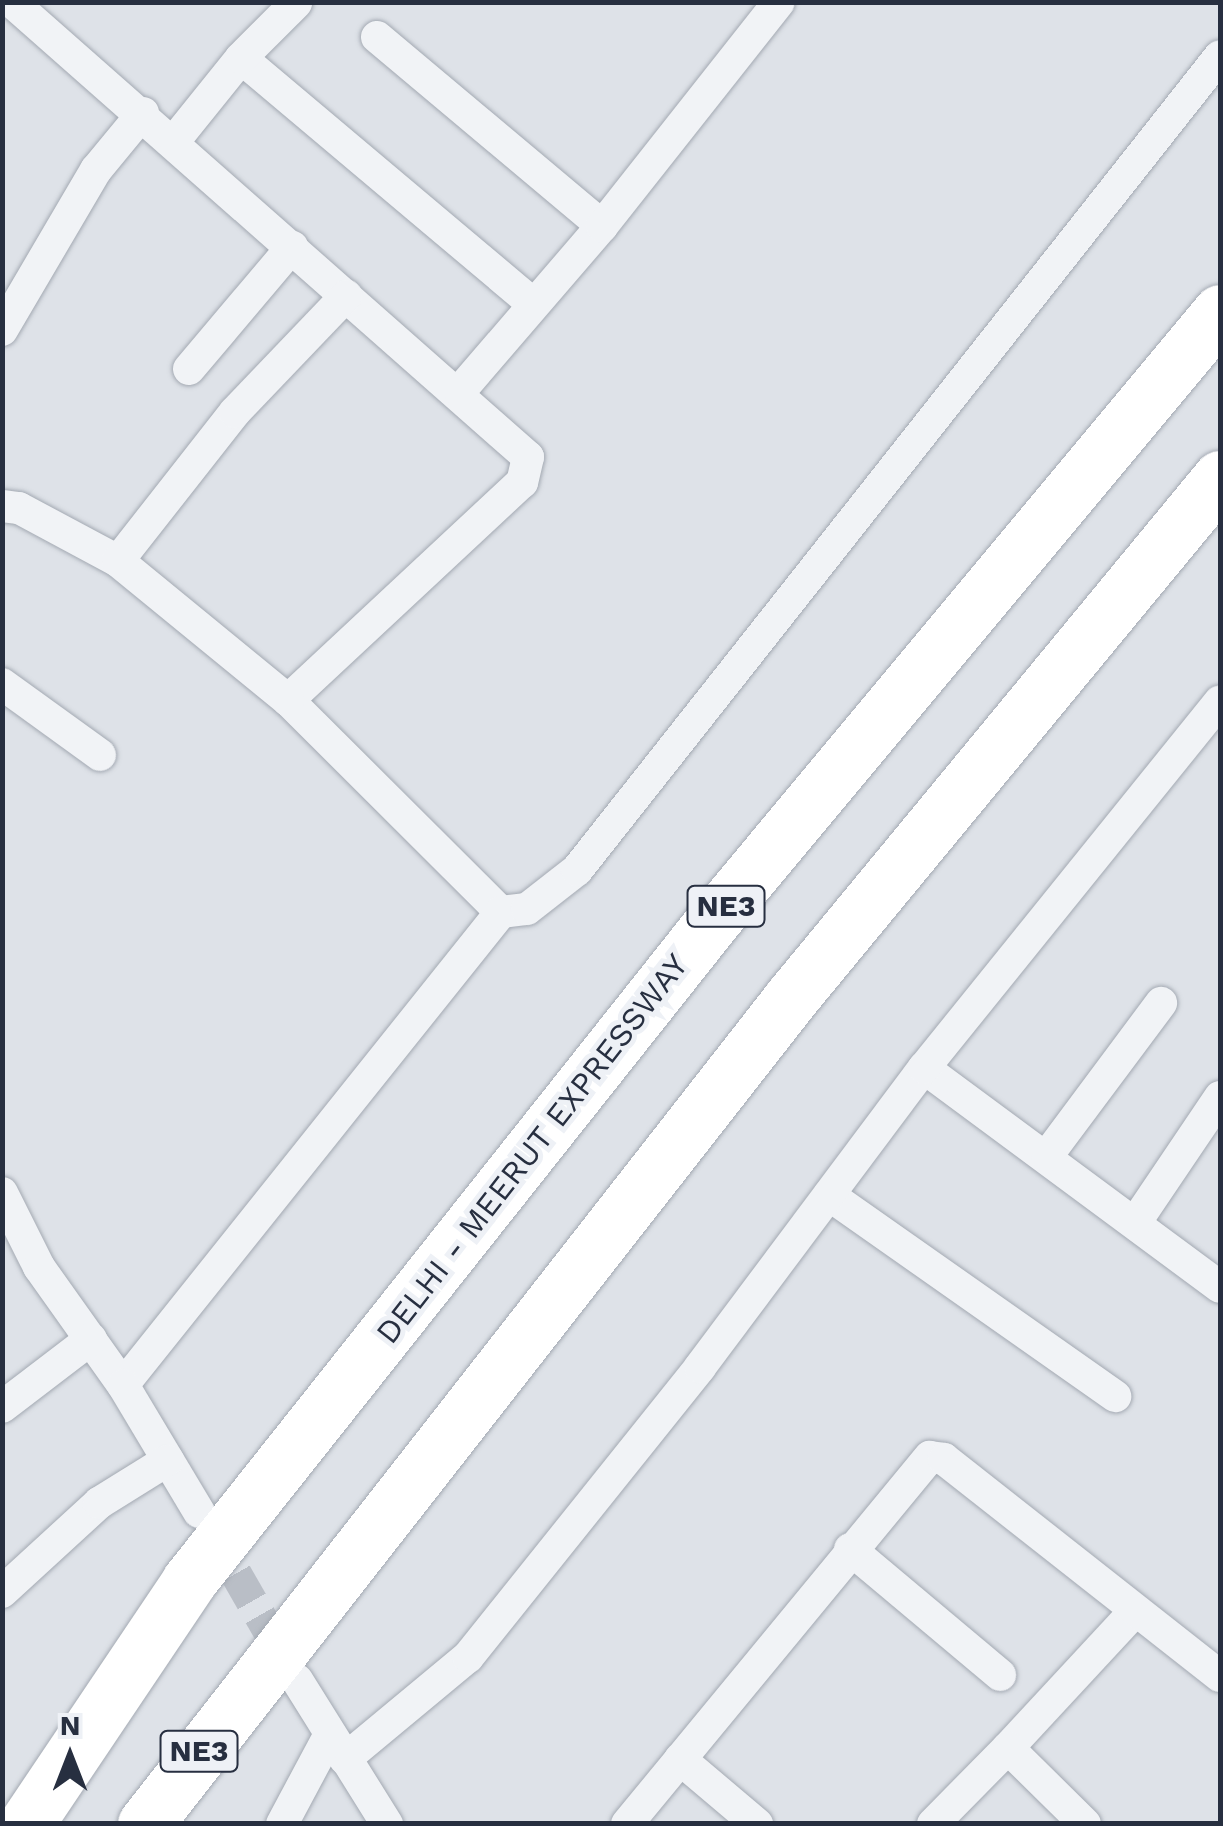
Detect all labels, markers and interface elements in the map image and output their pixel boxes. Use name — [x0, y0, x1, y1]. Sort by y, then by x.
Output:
road number: NE3 — [686, 881, 766, 931]
street label: DELHI - MEERUT EXPRESSWAY — [368, 946, 696, 1352]
north arrow — [20, 1706, 120, 1806]
text: N — [60, 1709, 80, 1742]
road number: NE3 — [159, 1726, 239, 1776]

